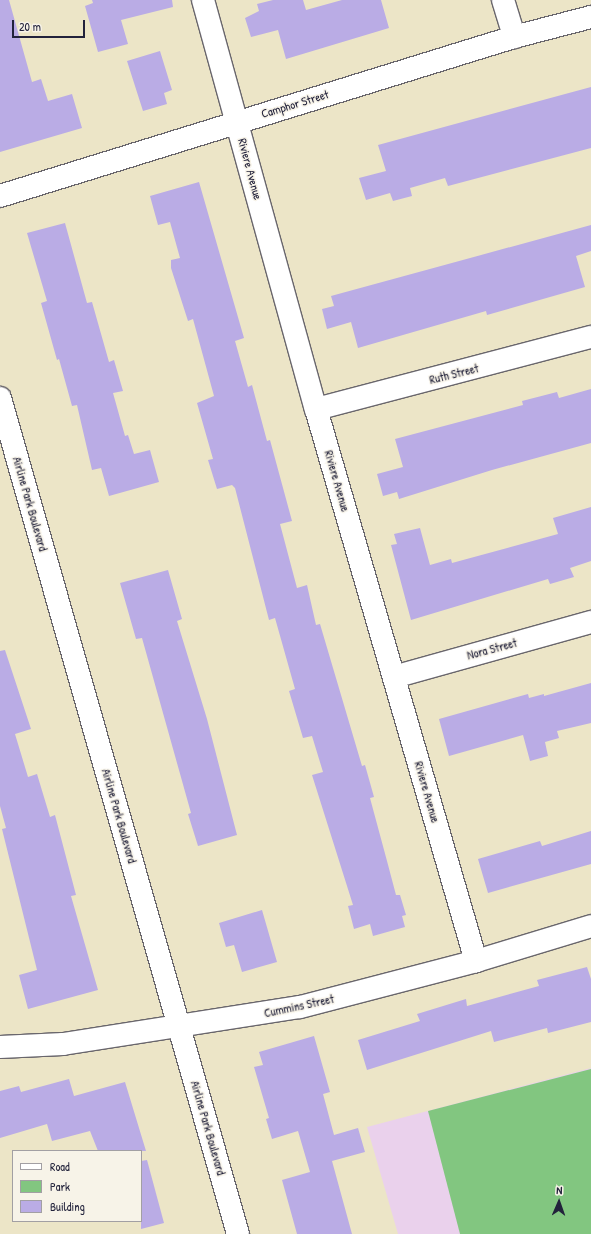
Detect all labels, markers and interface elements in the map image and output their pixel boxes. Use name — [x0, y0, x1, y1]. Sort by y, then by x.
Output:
scale bar — [14, 12, 87, 38]
text: 20 m — [19, 18, 41, 35]
street label: Camphor Street — [260, 87, 330, 121]
street label: Riviere Avenue — [235, 137, 265, 201]
street label: Ruth Street — [428, 361, 480, 387]
street label: Riviere Avenue — [321, 449, 353, 513]
street label: Airline Park Boulevard — [10, 455, 50, 553]
street label: Nora Street — [465, 635, 519, 663]
street label: Riviere Avenue — [411, 760, 443, 824]
street label: Airline Park Boulevard — [99, 767, 139, 865]
street label: Cummins Street — [263, 992, 335, 1020]
street label: Airline Park Boulevard — [188, 1079, 228, 1177]
legend — [12, 1150, 142, 1222]
text: Road — [50, 1158, 70, 1175]
text: Park — [50, 1178, 70, 1195]
north arrow — [539, 1182, 579, 1222]
text: N — [556, 1183, 563, 1197]
text: Building — [50, 1198, 85, 1215]

